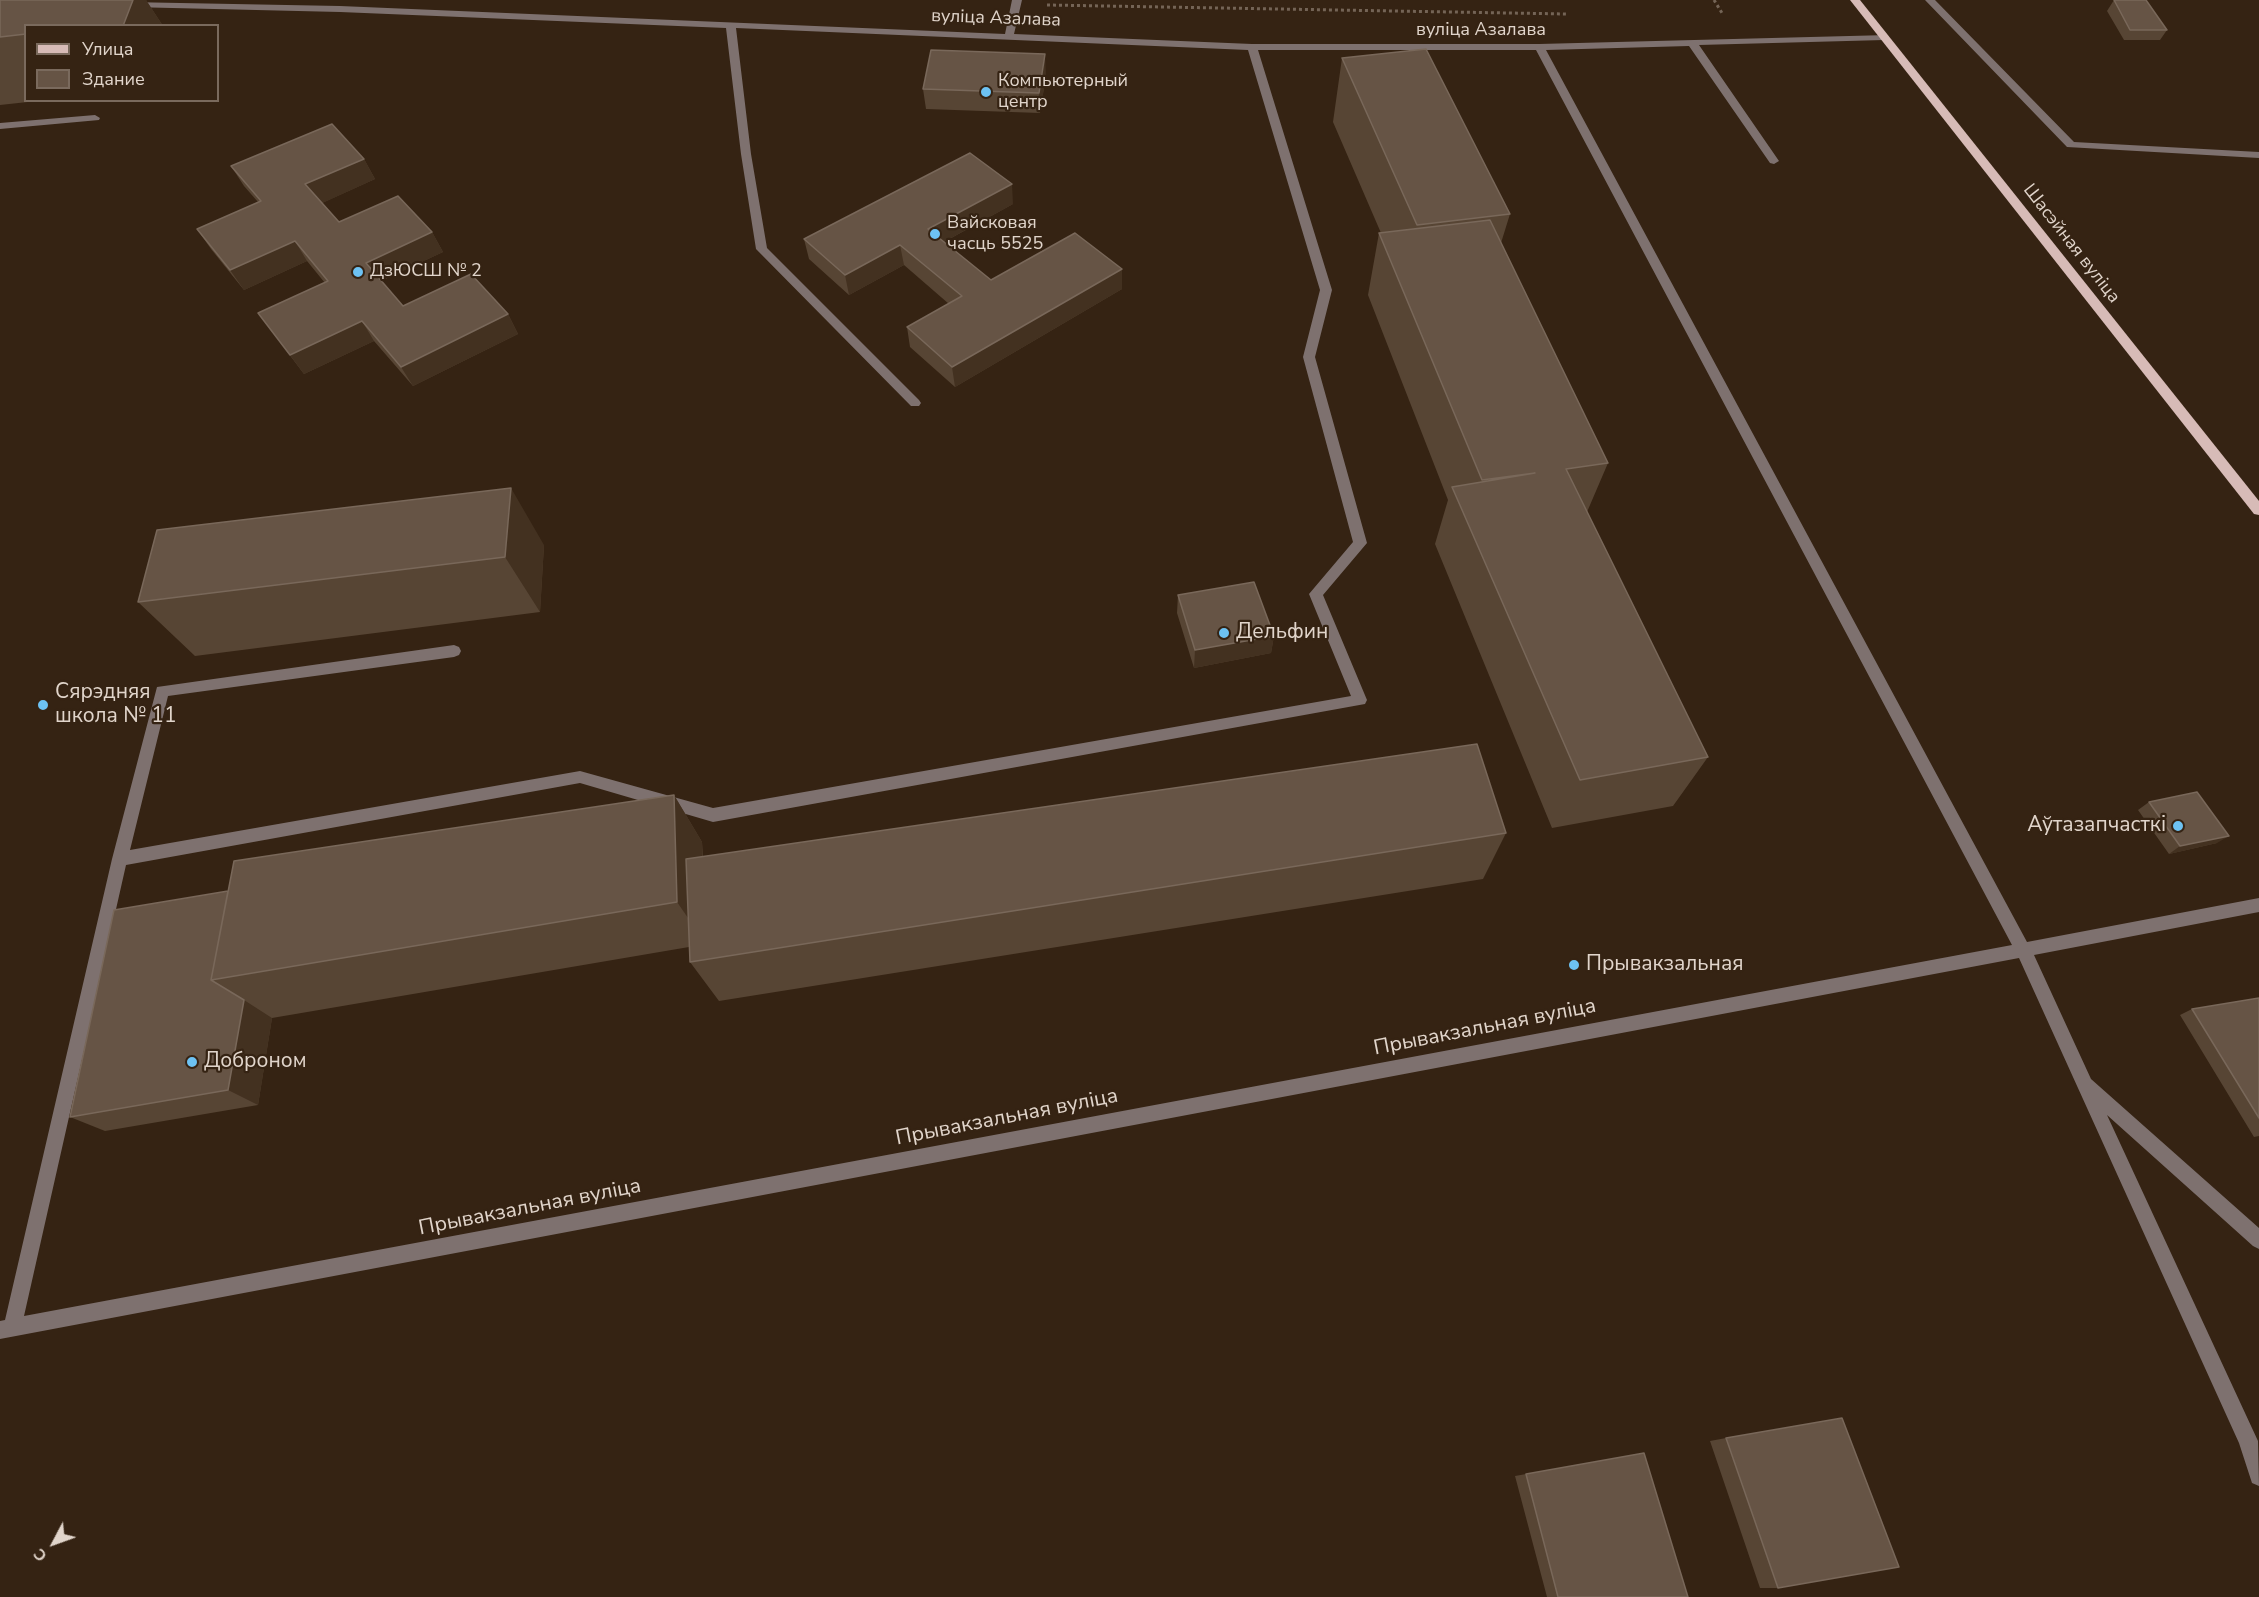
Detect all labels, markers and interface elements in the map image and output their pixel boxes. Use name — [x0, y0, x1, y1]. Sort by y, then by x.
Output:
street label: вуліца Азалава — [931, 6, 1061, 32]
street label: вуліца Азалава — [1416, 20, 1546, 42]
legend — [24, 24, 219, 102]
text: Улица — [82, 37, 133, 61]
text: Здание — [82, 67, 145, 91]
place label: Компьютерный центр — [998, 71, 1128, 113]
marker: Компьютерный центр — [979, 85, 993, 99]
street label: Шасэйная вуліца — [2018, 180, 2124, 308]
place label: Вайсковая часць 5525 — [947, 213, 1043, 256]
marker: Вайсковая часць 5525 — [928, 227, 942, 241]
place label: ДзЮСШ № 2 — [370, 261, 482, 283]
marker: ДзЮСШ № 2 — [351, 265, 365, 279]
place label: Дельфин — [1236, 620, 1328, 646]
marker: Дельфин — [1217, 626, 1231, 640]
place label: Сярэдняя школа № 11 — [55, 680, 177, 730]
marker: Сярэдняя школа № 11 — [36, 698, 50, 712]
place label: Аўтазапчасткі — [2027, 813, 2166, 839]
marker: Аўтазапчасткі — [2171, 819, 2185, 833]
place label: Прывакзальная — [1586, 952, 1744, 978]
marker: Прывакзальная — [1567, 958, 1581, 972]
street label: Прывакзальная вуліца — [1372, 994, 1598, 1062]
place label: Доброном — [204, 1049, 307, 1075]
marker: Доброном — [185, 1055, 199, 1069]
street label: Прывакзальная вуліца — [894, 1084, 1120, 1152]
street label: Прывакзальная вуліца — [417, 1174, 643, 1242]
north arrow — [24, 1513, 84, 1573]
text: С — [29, 1543, 52, 1566]

